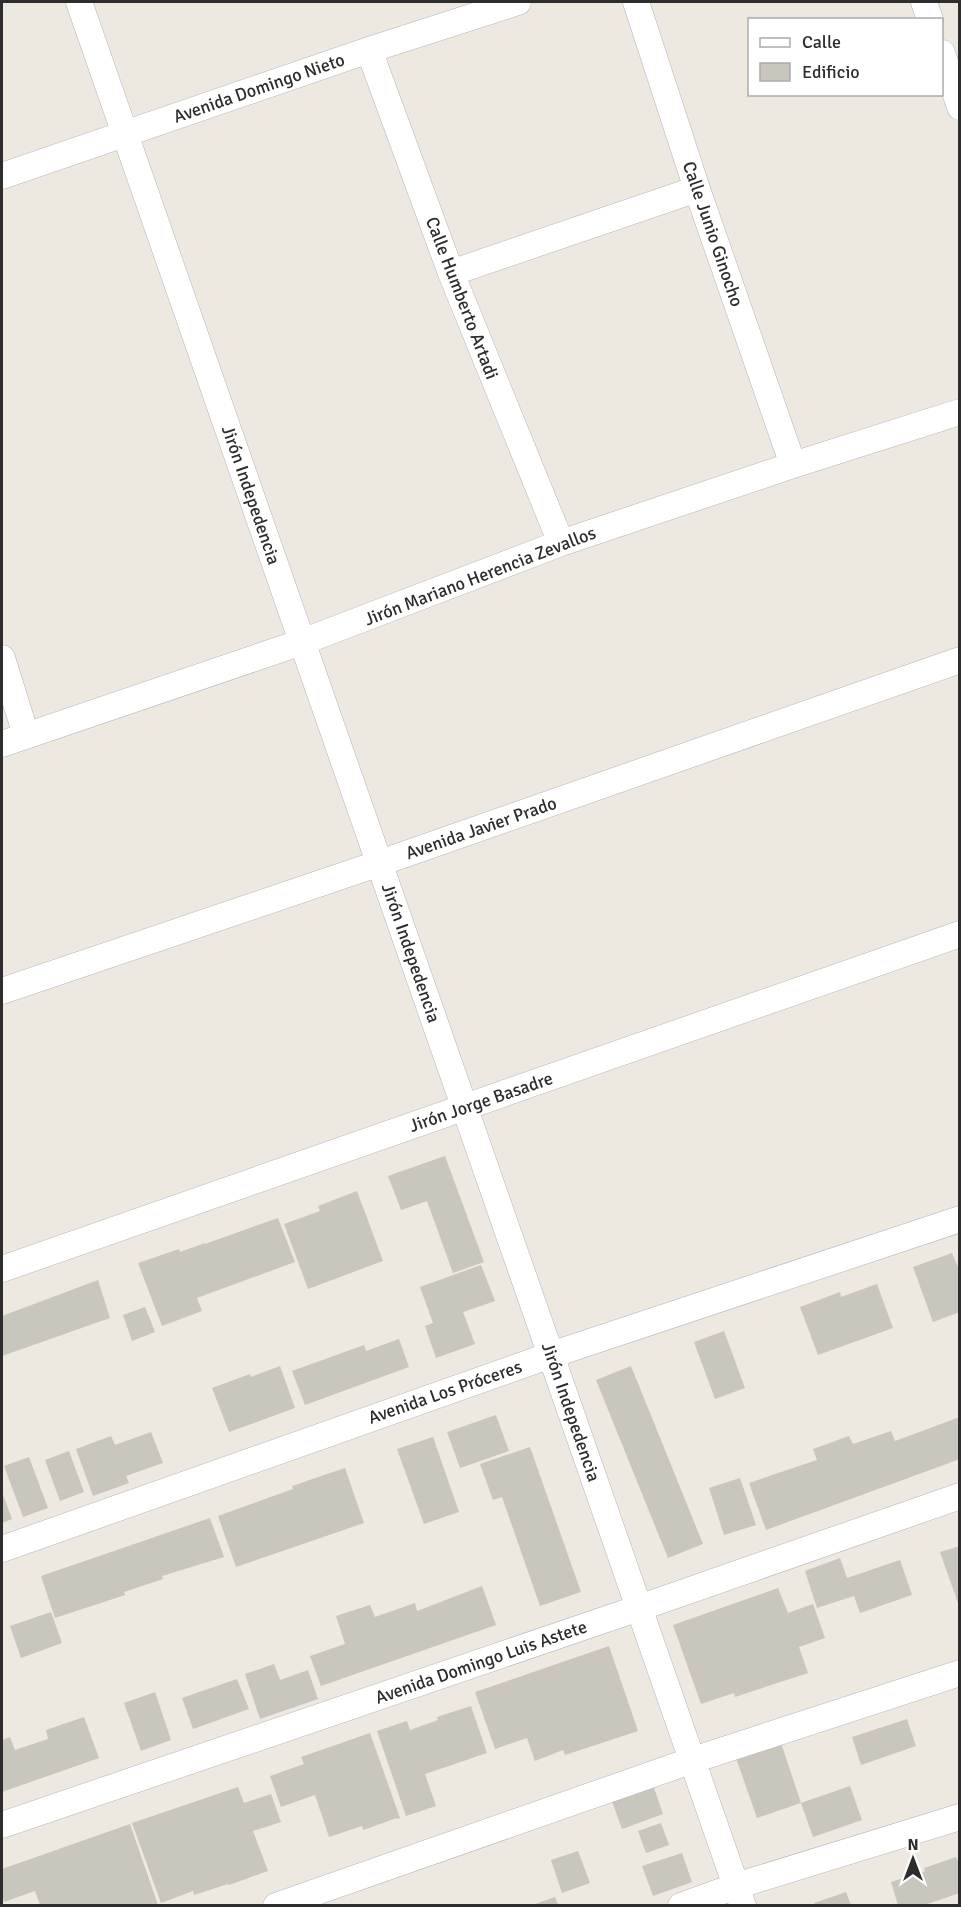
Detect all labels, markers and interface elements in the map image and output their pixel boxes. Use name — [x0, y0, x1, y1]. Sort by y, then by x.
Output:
legend — [748, 18, 943, 96]
text: Calle — [802, 31, 841, 53]
street label: Avenida Domingo Nieto — [171, 48, 347, 128]
text: Edificio — [802, 61, 860, 83]
street label: Calle Junio Ginocho — [678, 158, 748, 310]
street label: Calle Humberto Artadi — [421, 214, 503, 382]
street label: Jirón Indepedencia — [217, 423, 285, 567]
street label: Jirón Mariano Herencia Zevallos — [361, 522, 599, 630]
street label: Avenida Javier Prado — [403, 792, 559, 864]
street label: Jirón Indepedencia — [377, 881, 445, 1025]
street label: Jirón Jorge Basadre — [406, 1067, 556, 1137]
street label: Jirón Indepedencia — [537, 1340, 605, 1484]
street label: Avenida Los Próceres — [365, 1355, 525, 1429]
street label: Avenida Domingo Luis Astete — [372, 1615, 590, 1709]
north arrow — [883, 1829, 943, 1889]
text: N — [907, 1835, 919, 1855]

